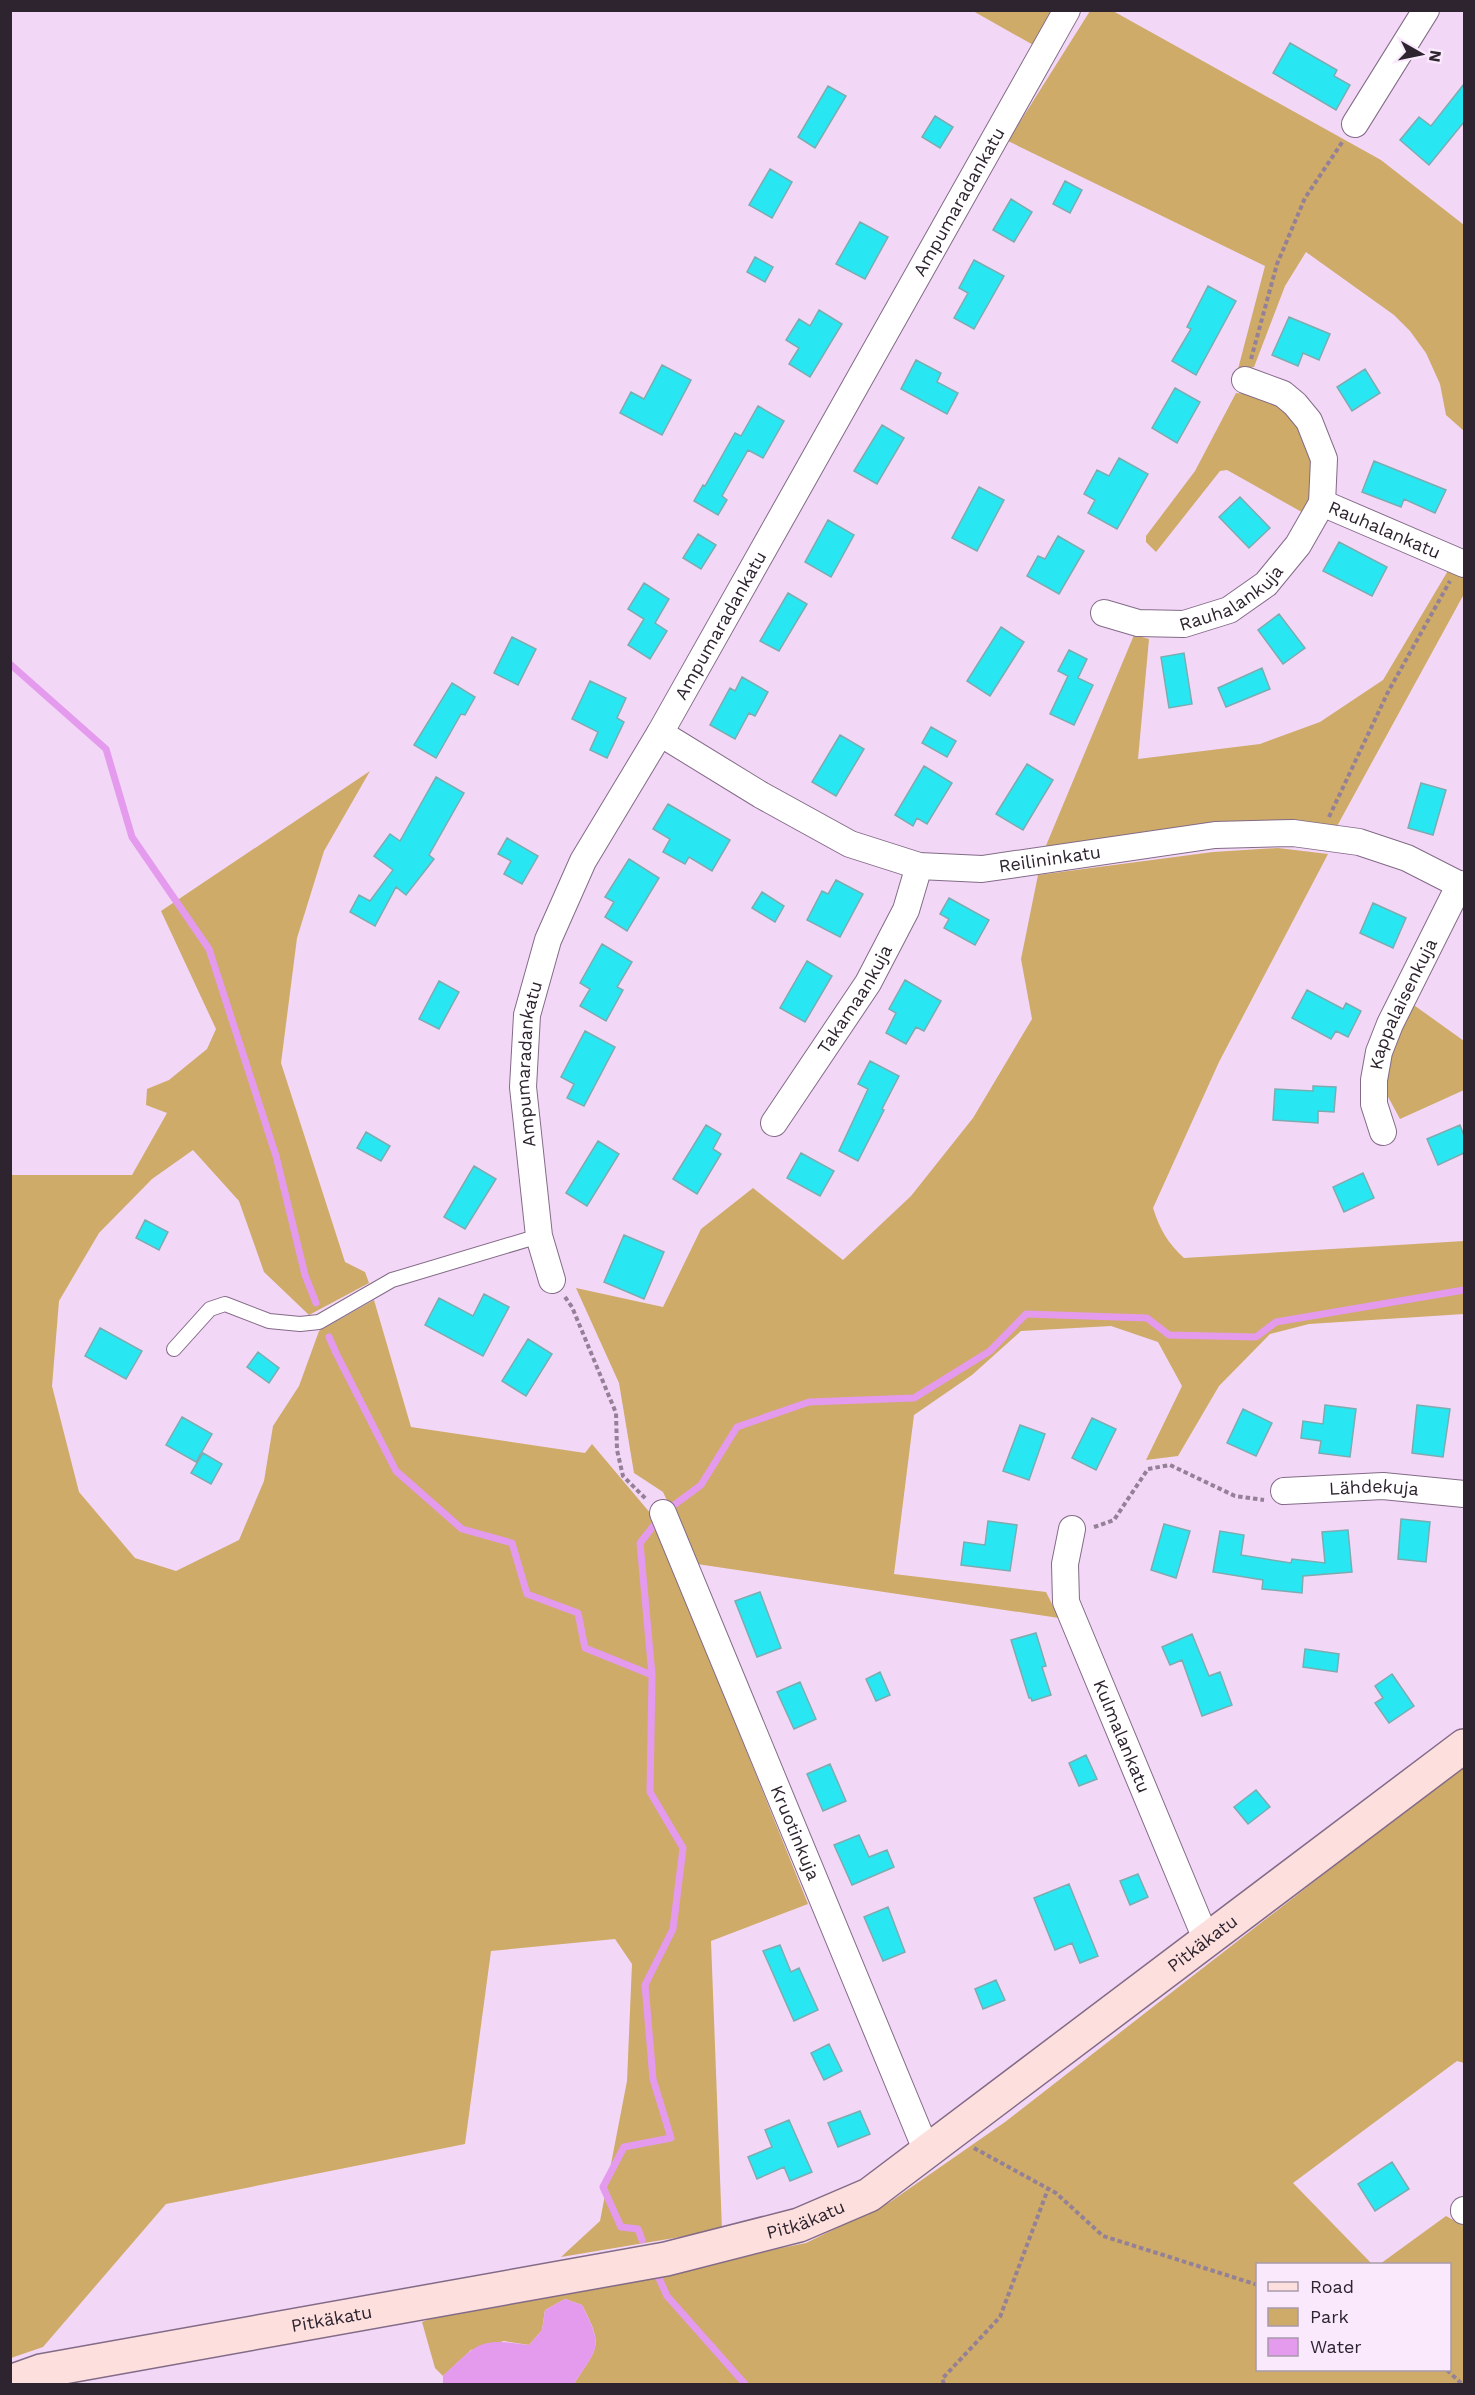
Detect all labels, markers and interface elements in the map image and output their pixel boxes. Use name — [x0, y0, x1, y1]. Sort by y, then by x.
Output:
north arrow — [1391, 24, 1451, 84]
text: N — [1425, 49, 1446, 64]
street label: Ampumaradankatu — [908, 124, 1009, 280]
street label: Rauhalankatu — [1325, 496, 1444, 563]
street label: Ampumaradankatu — [670, 547, 770, 703]
street label: Rauhalankuja — [1177, 561, 1287, 635]
street label: Reilininkatu — [997, 841, 1102, 876]
street label: Kappalaisenkuja — [1365, 935, 1441, 1072]
street label: Takamaankuja — [813, 941, 896, 1057]
street label: Ampumaradankatu — [511, 979, 546, 1148]
street label: Lähdekuja — [1328, 1475, 1420, 1499]
street label: Kulmalankatu — [1089, 1676, 1155, 1796]
street label: Kruotinkuja — [767, 1782, 825, 1883]
street label: Pitkäkatu — [1163, 1910, 1241, 1976]
street label: Pitkäkatu — [764, 2196, 848, 2243]
legend — [1256, 2263, 1451, 2371]
text: Road — [1310, 2276, 1354, 2297]
street label: Pitkäkatu — [289, 2301, 374, 2336]
text: Park — [1310, 2306, 1349, 2327]
text: Water — [1310, 2336, 1362, 2357]

